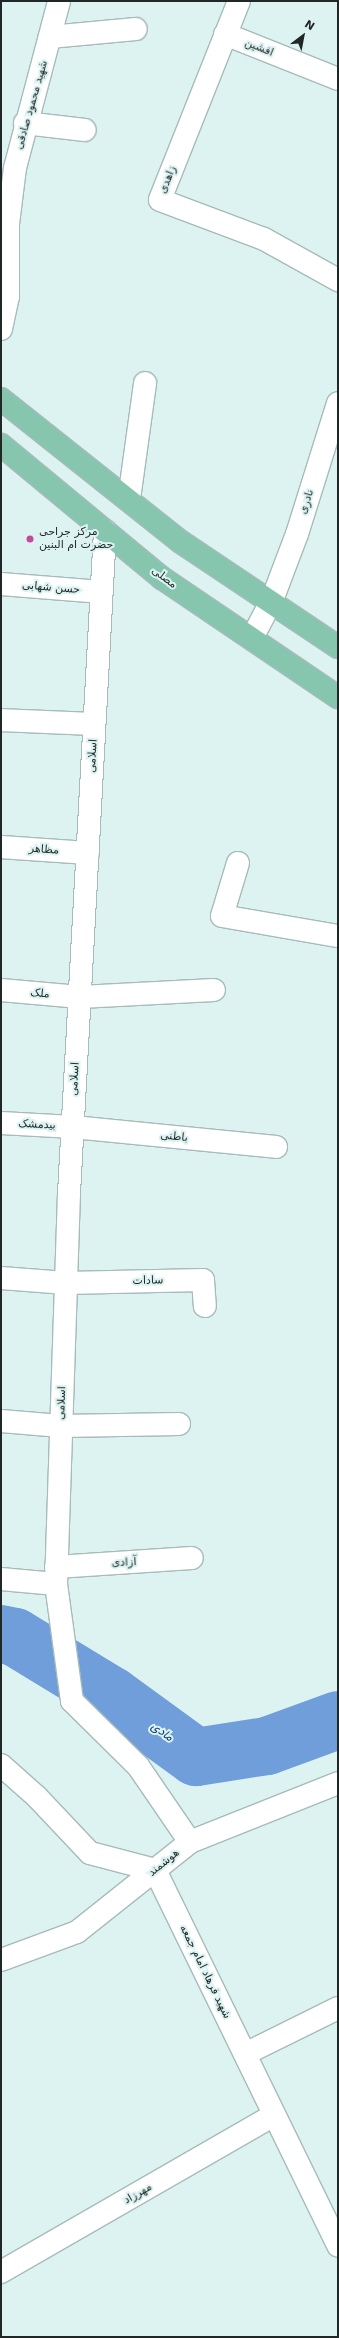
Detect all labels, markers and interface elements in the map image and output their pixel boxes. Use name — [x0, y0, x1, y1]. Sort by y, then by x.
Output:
north arrow — [283, 16, 323, 56]
text: N — [302, 17, 317, 33]
street label: افشین — [243, 36, 275, 60]
street label: شهید محمود صادقی — [13, 59, 51, 151]
street label: زاهدی — [157, 164, 179, 196]
street label: نادری — [297, 488, 317, 516]
place label: مرکز جراحی حضرت ام البنین — [39, 526, 113, 552]
marker: مرکز جراحی حضرت ام البنین — [24, 533, 36, 545]
street label: مصلی — [149, 564, 179, 592]
street label: حسن شهابی — [21, 579, 81, 597]
street label: اسلامی — [86, 739, 100, 773]
street label: مظاهر — [29, 842, 59, 858]
street label: ملک — [30, 987, 50, 1001]
street label: اسلامی — [68, 1062, 82, 1096]
street label: بیدمشک — [18, 1117, 56, 1133]
street label: باطنی — [160, 1129, 188, 1145]
street label: سادات — [132, 1274, 164, 1288]
street label: اسلامی — [55, 1386, 69, 1420]
street label: آزادی — [111, 1556, 137, 1570]
water label: مادی — [148, 1719, 176, 1745]
street label: هوشمند — [146, 1846, 182, 1880]
street label: شهید فرهاد امام جمعه — [177, 1923, 233, 2021]
street label: مهرزاد — [122, 2181, 154, 2207]

